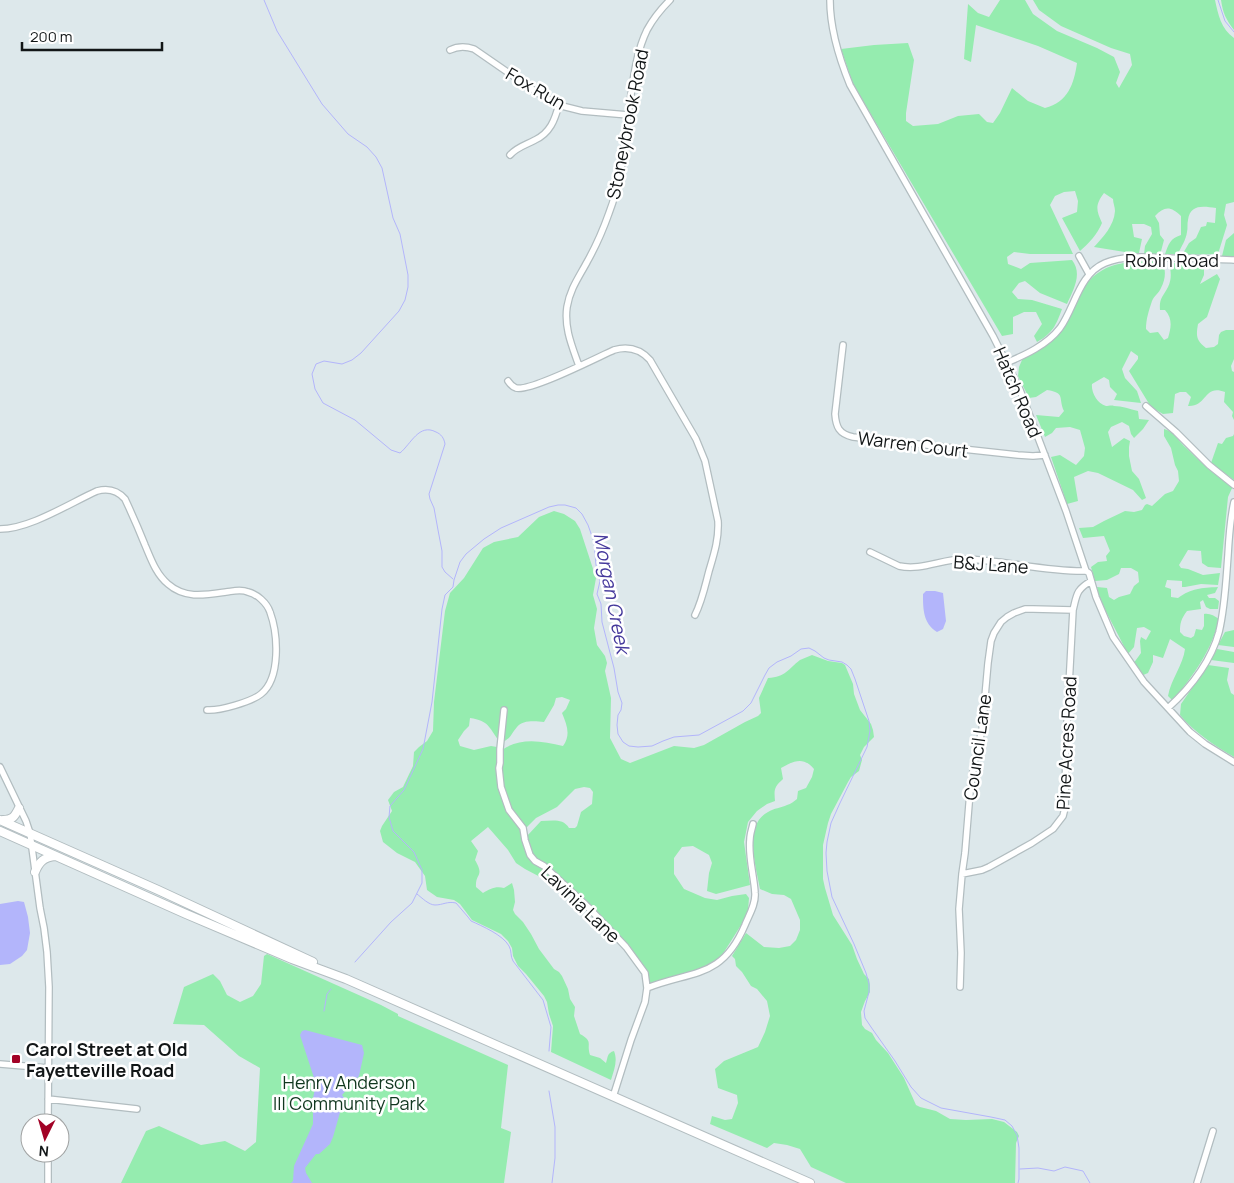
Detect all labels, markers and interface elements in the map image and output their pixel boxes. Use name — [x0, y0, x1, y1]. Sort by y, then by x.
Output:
scale bar — [22, 20, 162, 52]
text: 200 m — [30, 26, 73, 47]
street label: Stoneybrook Road — [601, 47, 653, 201]
street label: Fox Run — [502, 61, 570, 115]
street label: Robin Road — [1125, 248, 1219, 272]
street label: Hatch Road — [988, 343, 1048, 441]
street label: Warren Court — [856, 425, 970, 463]
water label: Morgan Creek — [588, 530, 637, 658]
street label: B&J Lane — [953, 549, 1029, 579]
street label: Pine Acres Road — [1051, 676, 1081, 810]
street label: Council Lane — [958, 692, 996, 802]
street label: Lavinia Lane — [536, 860, 626, 948]
place label: Carol Street at Old Fayetteville Road — [26, 1037, 188, 1082]
marker: Carol Street at Old Fayetteville Road — [10, 1053, 22, 1065]
park label: Henry Anderson III Community Park — [273, 1070, 426, 1115]
north arrow — [20, 1113, 70, 1163]
text: N — [38, 1142, 50, 1161]

